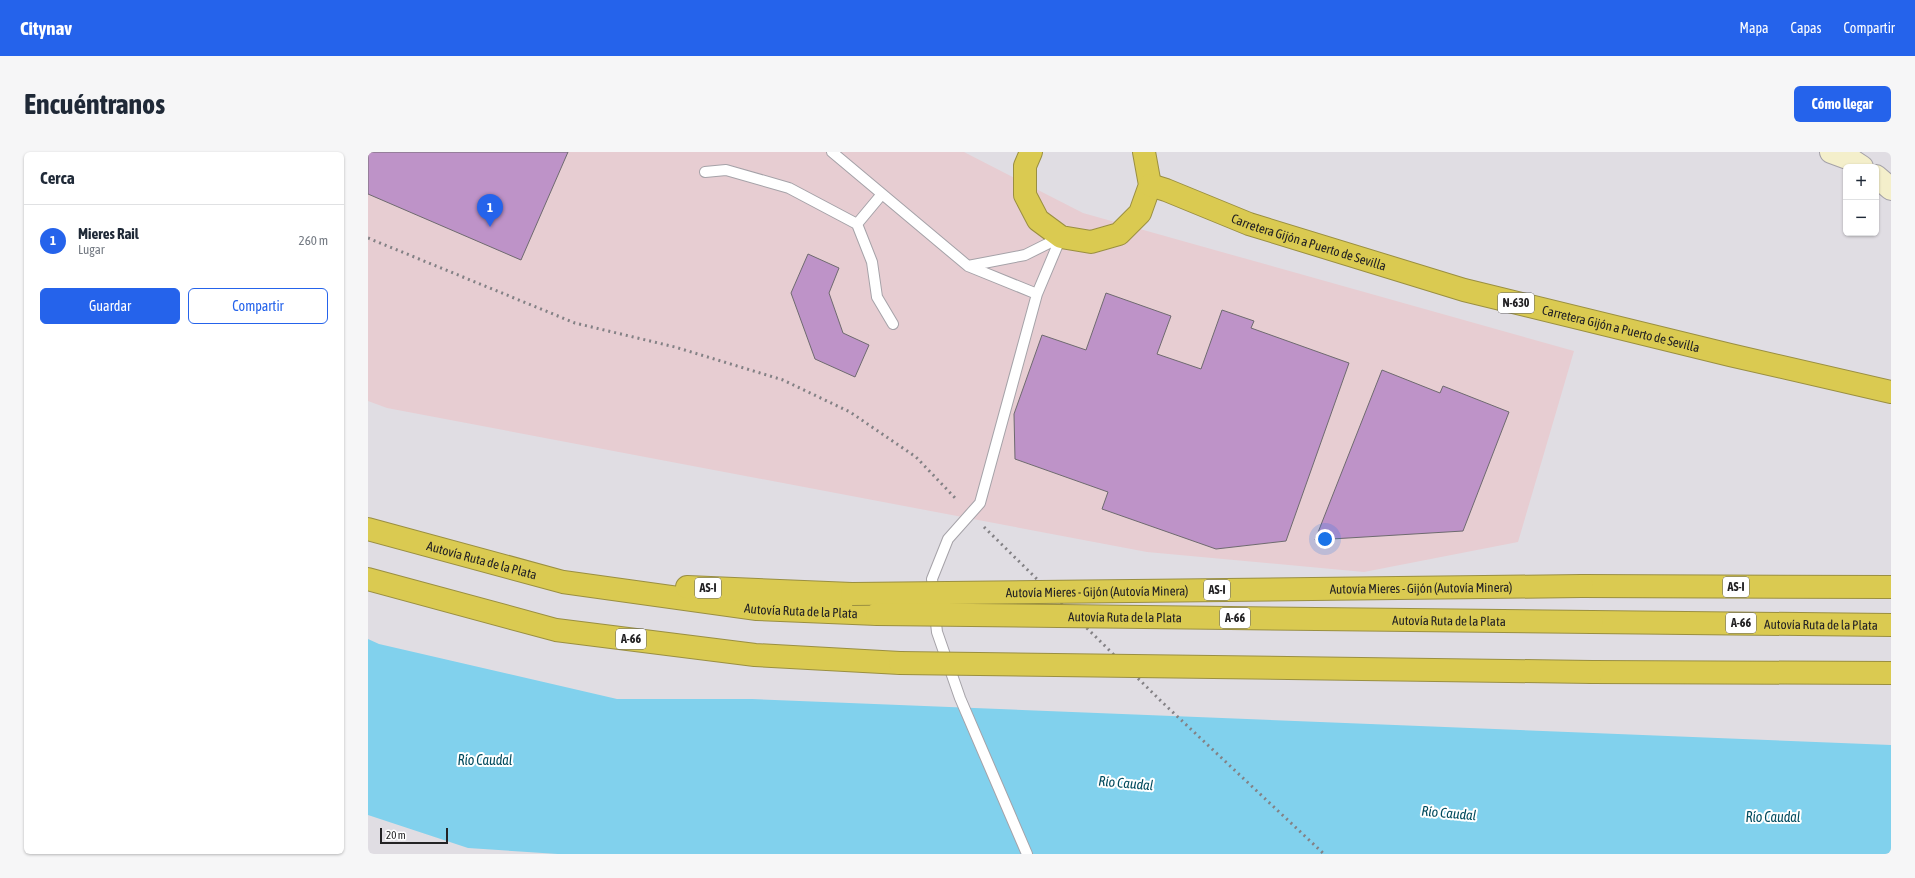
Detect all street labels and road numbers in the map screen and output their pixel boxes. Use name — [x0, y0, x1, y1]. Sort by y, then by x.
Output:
street label: Carretera Gijón a Puerto de Sevilla — [1229, 211, 1388, 274]
road number: N-630 — [1498, 293, 1534, 313]
street label: Carretera Gijón a Puerto de Sevilla — [1541, 302, 1701, 355]
street label: Autovía Ruta de la Plata — [425, 538, 539, 583]
road number: AS-I — [1723, 577, 1749, 597]
road number: AS-I — [695, 578, 721, 598]
road number: AS-I — [1204, 580, 1230, 600]
street label: Autovía Mieres - Gijón (Autovía Minera) — [1330, 580, 1512, 597]
street label: Autovía Mieres - Gijón (Autovía Minera) — [1006, 583, 1188, 600]
street label: Autovía Ruta de la Plata — [743, 600, 858, 621]
road number: A-66 — [1220, 608, 1250, 628]
street label: Autovía Ruta de la Plata — [1068, 609, 1182, 625]
street label: Autovía Ruta de la Plata — [1392, 613, 1506, 629]
road number: A-66 — [1726, 613, 1756, 633]
street label: Autovía Ruta de la Plata — [1764, 617, 1878, 633]
road number: A-66 — [616, 629, 646, 649]

